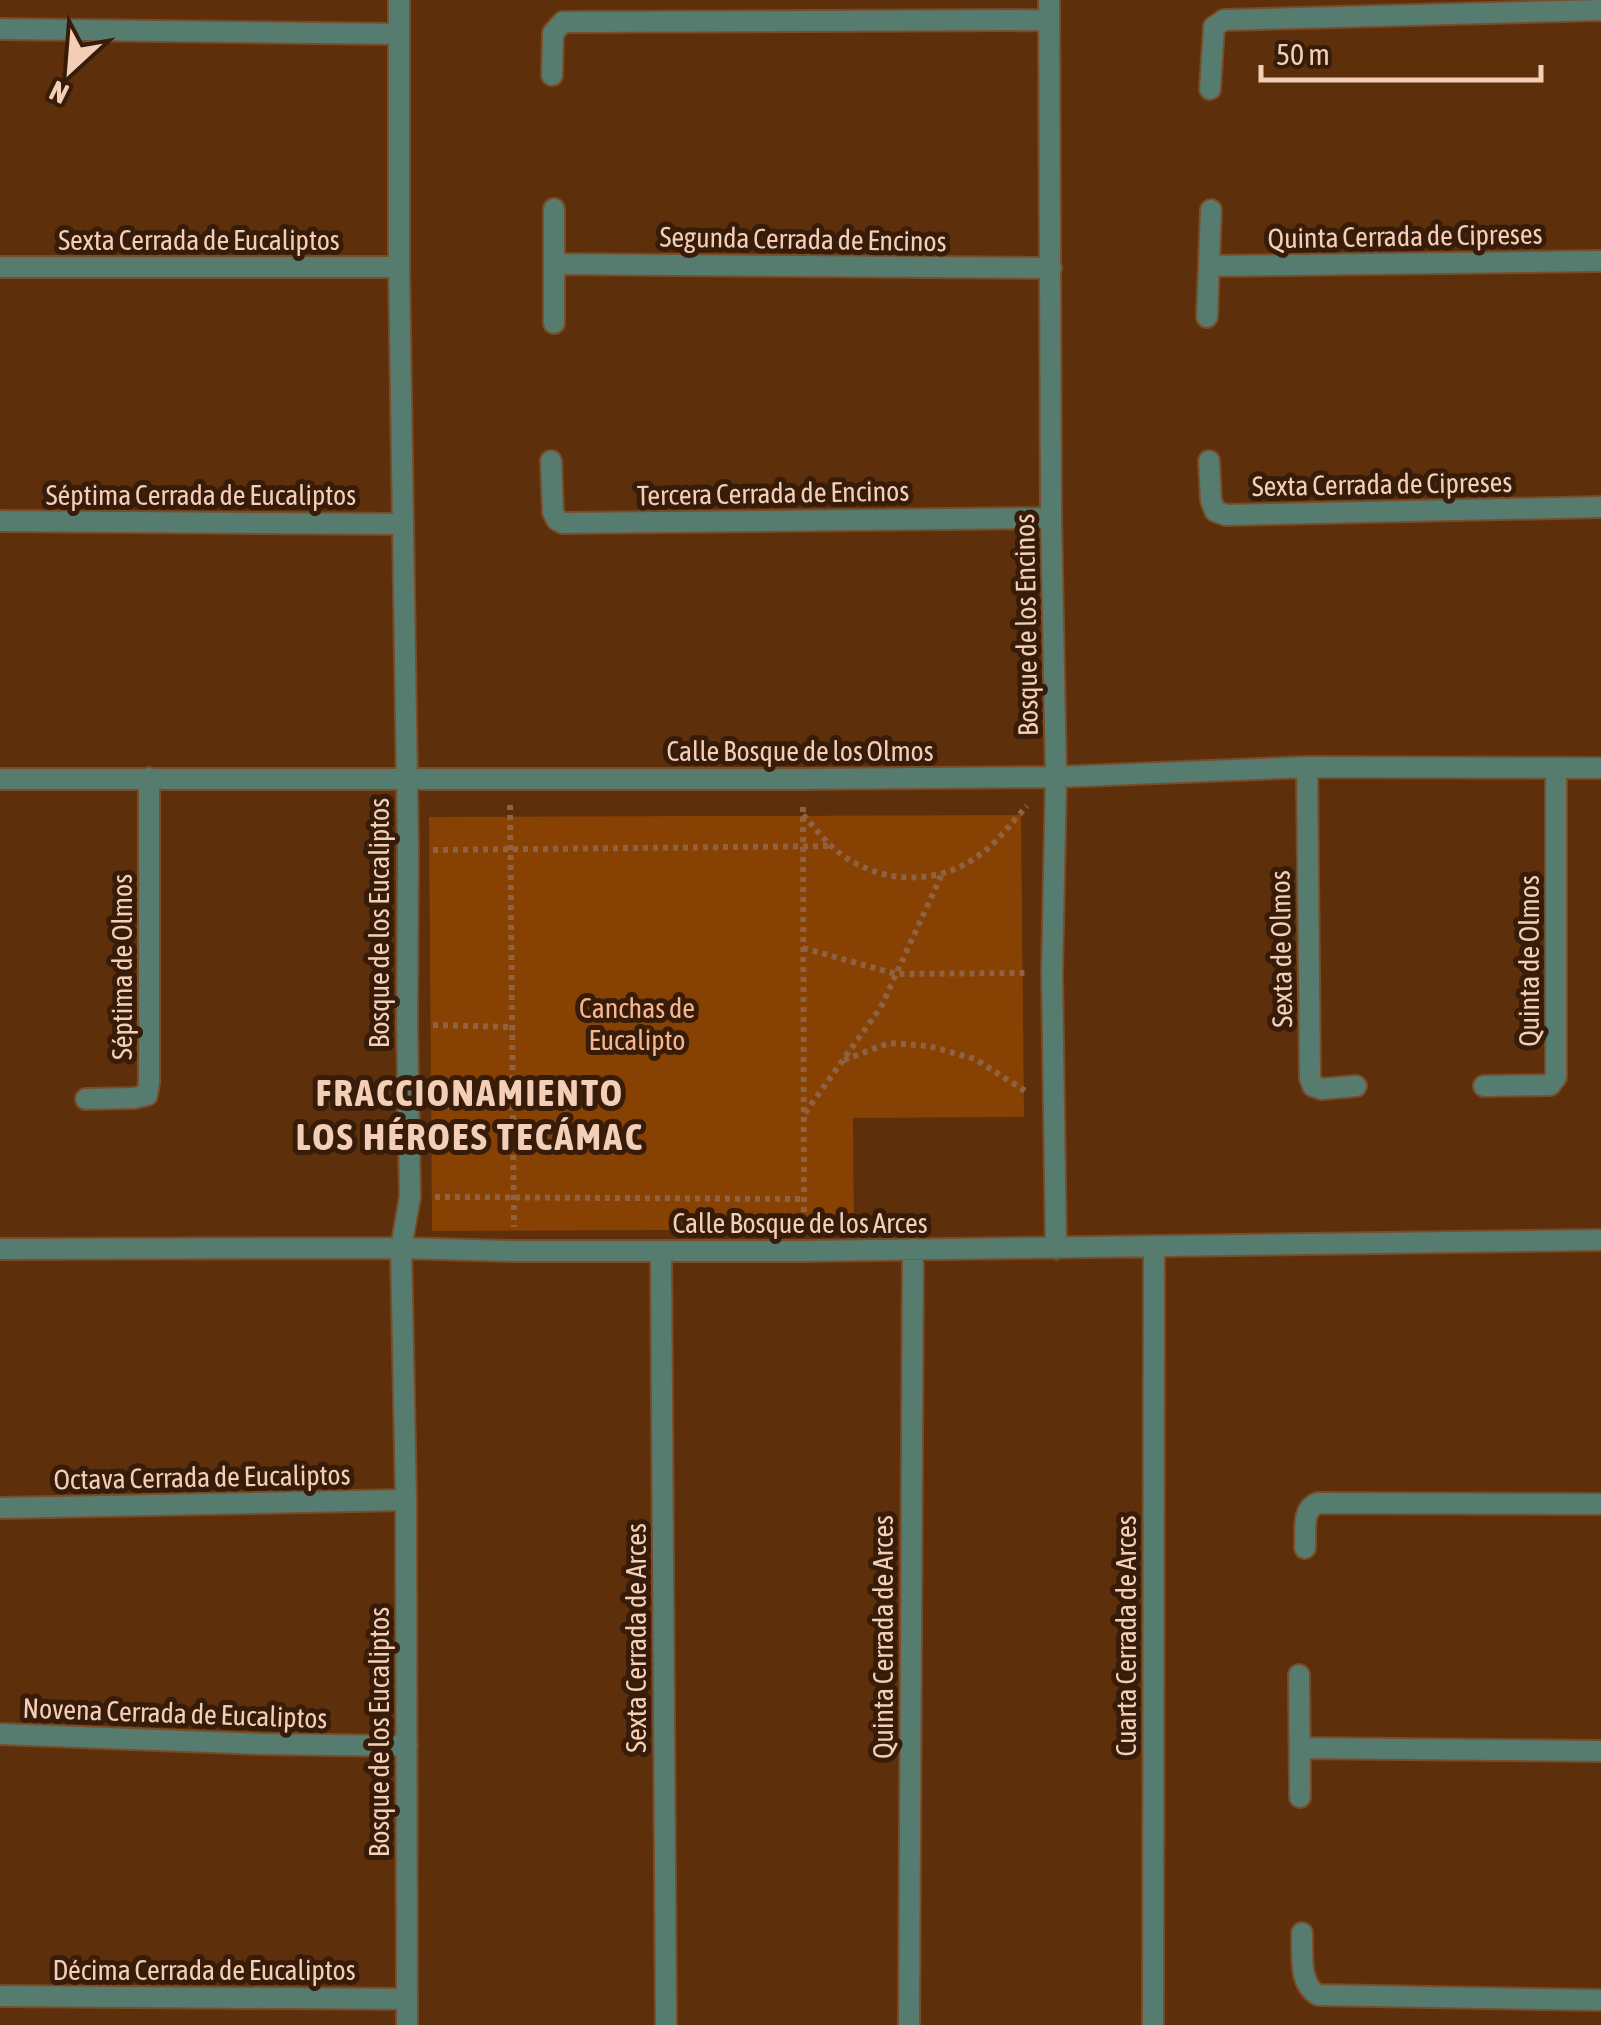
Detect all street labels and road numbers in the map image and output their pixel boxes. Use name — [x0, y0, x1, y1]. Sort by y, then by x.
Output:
street label: Quinta Cerrada de Cipreses — [1267, 218, 1543, 254]
street label: Segunda Cerrada de Encinos — [659, 220, 947, 258]
street label: Sexta Cerrada de Eucaliptos — [58, 224, 340, 256]
street label: Sexta Cerrada de Cipreses — [1252, 466, 1512, 502]
street label: Tercera Cerrada de Encinos — [637, 475, 909, 511]
street label: Séptima Cerrada de Eucaliptos — [46, 479, 356, 511]
street label: Bosque de los Encinos — [1008, 514, 1044, 736]
street label: Calle Bosque de los Olmos — [666, 735, 934, 767]
street label: Bosque de los Eucaliptos — [363, 798, 395, 1048]
street label: Sexta de Olmos — [1264, 870, 1298, 1028]
street label: Séptima de Olmos — [106, 874, 138, 1060]
street label: Quinta de Olmos — [1513, 875, 1545, 1047]
street label: Calle Bosque de los Arces — [672, 1207, 928, 1239]
street label: Octava Cerrada de Eucaliptos — [53, 1458, 351, 1496]
street label: Quinta Cerrada de Arces — [867, 1515, 899, 1759]
street label: Cuarta Cerrada de Arces — [1110, 1515, 1142, 1757]
street label: Sexta Cerrada de Arces — [620, 1523, 652, 1753]
street label: Bosque de los Eucaliptos — [363, 1607, 395, 1857]
street label: Novena Cerrada de Eucaliptos — [22, 1692, 328, 1734]
street label: Décima Cerrada de Eucaliptos — [52, 1954, 356, 1986]

